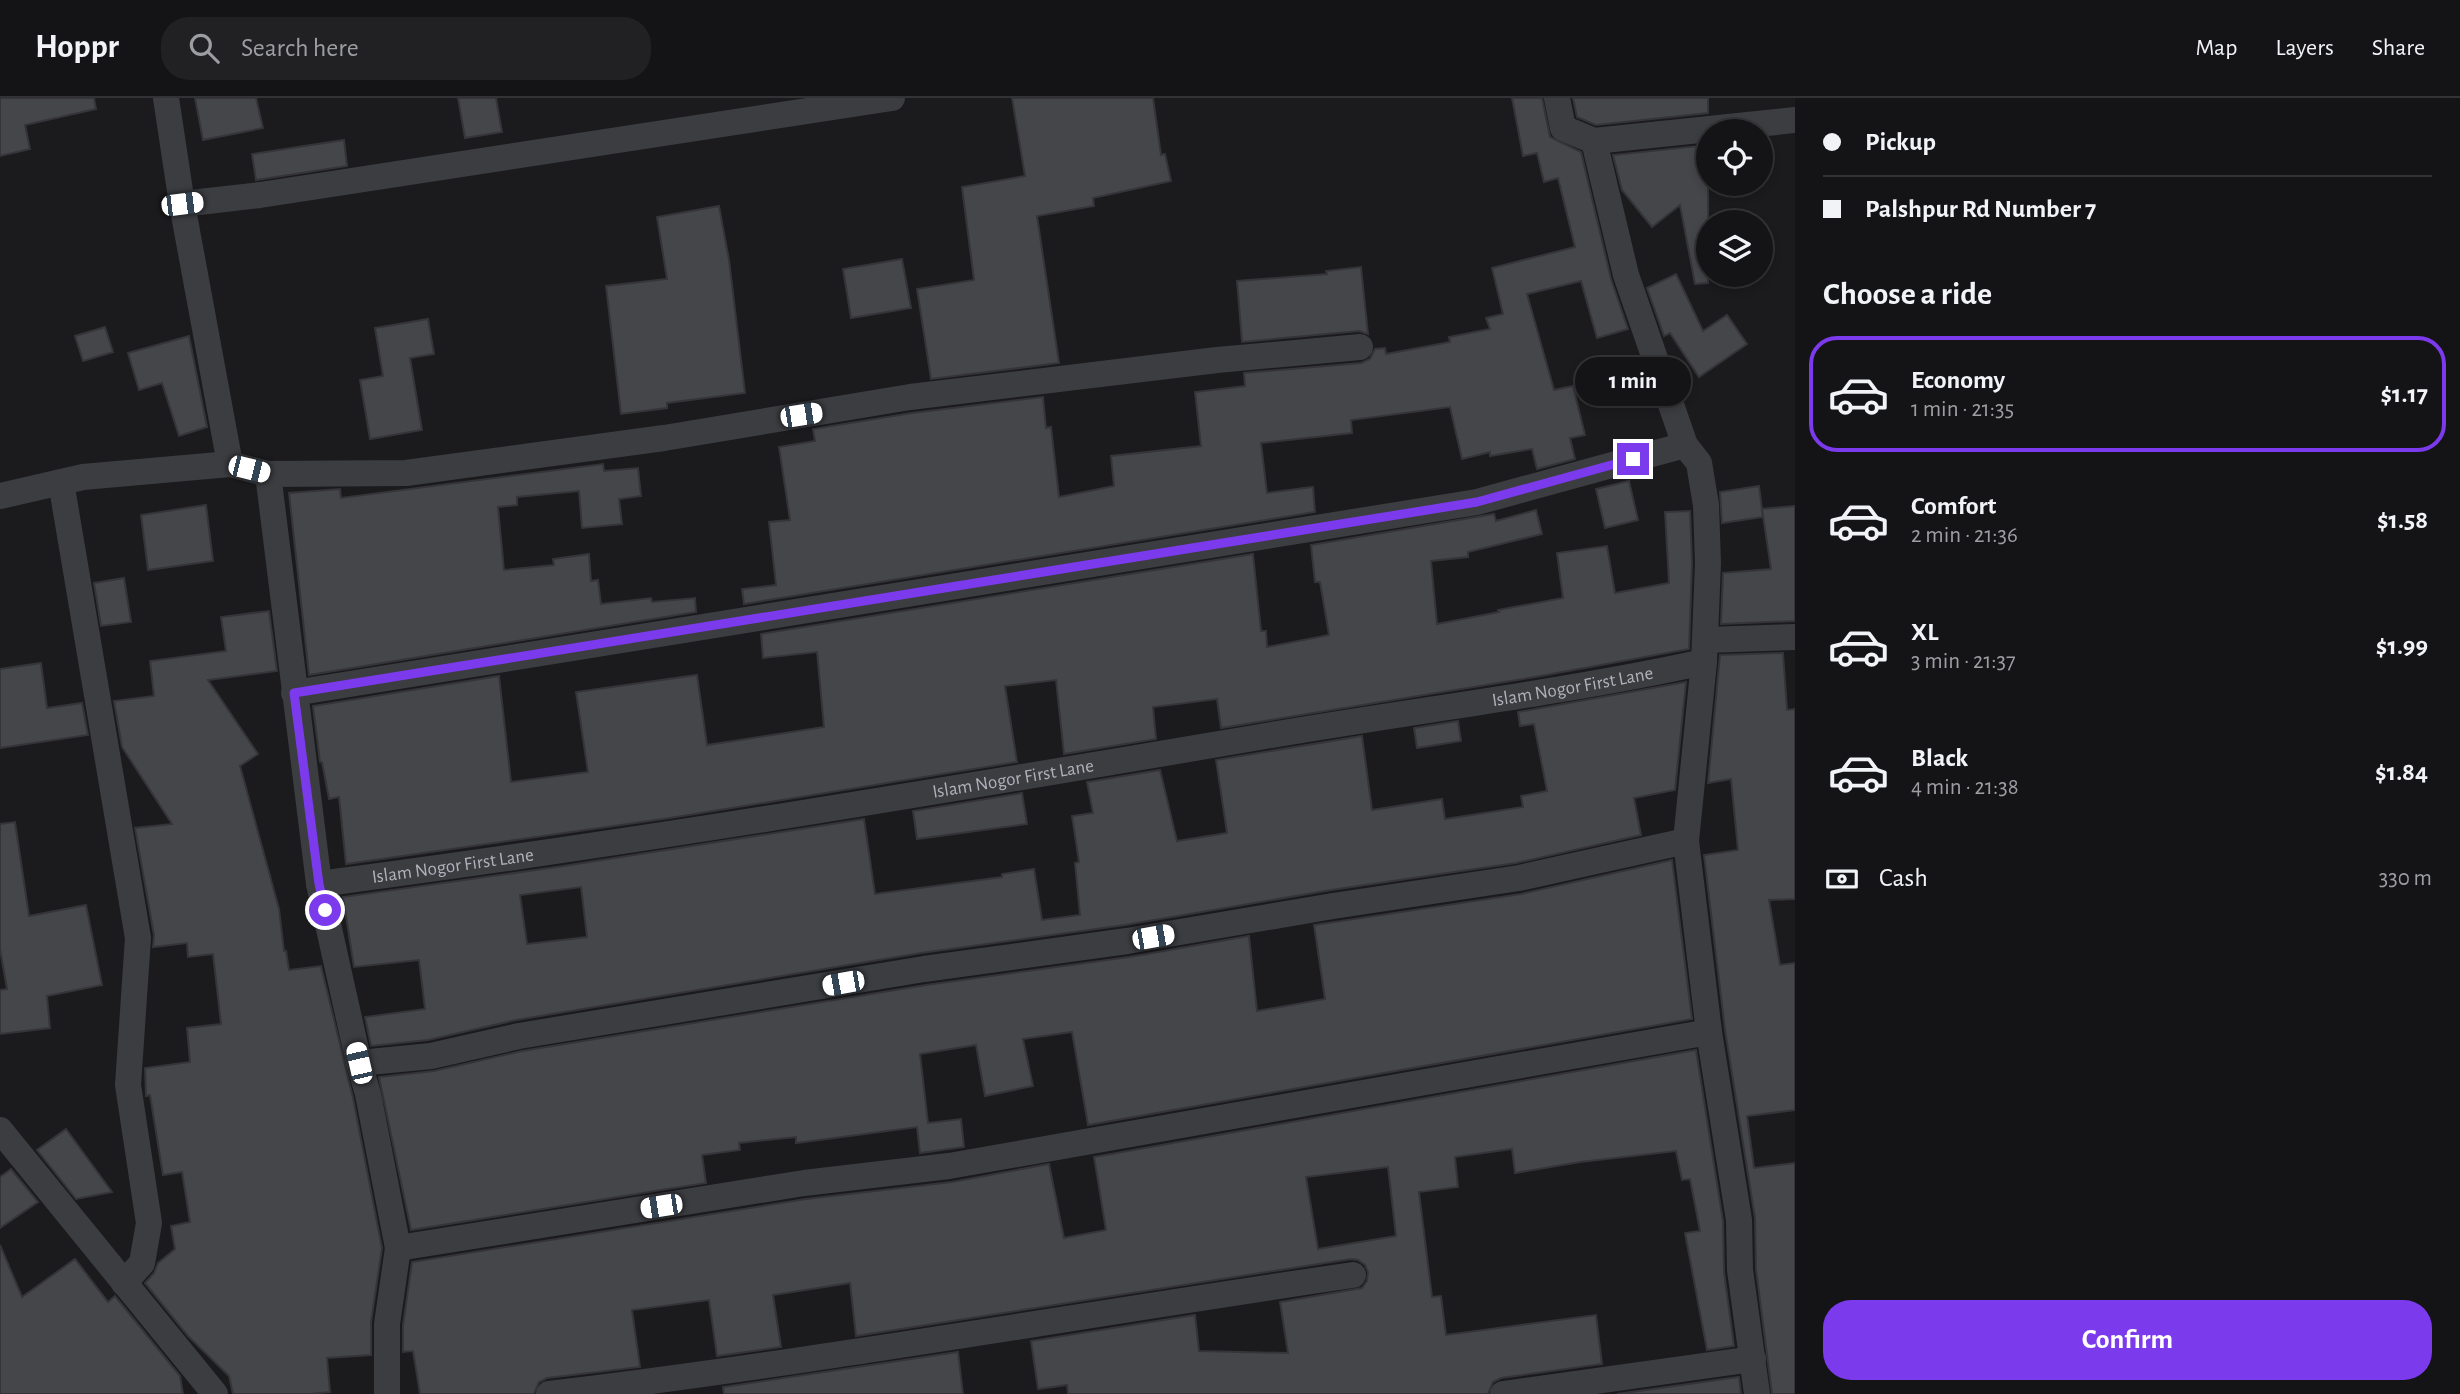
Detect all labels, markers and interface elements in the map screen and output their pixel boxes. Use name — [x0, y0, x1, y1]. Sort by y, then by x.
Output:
search box — [161, 17, 651, 80]
icon: search — [185, 29, 223, 67]
text: Hoppr — [35, 31, 119, 64]
text: Search here — [241, 35, 359, 61]
text: Map — [2195, 36, 2237, 60]
text: Layers — [2275, 36, 2334, 60]
text: Share — [2372, 36, 2425, 60]
map controls — [1696, 119, 1773, 287]
button: locate — [1696, 119, 1773, 196]
text: Pickup — [1865, 129, 1936, 155]
car — [160, 191, 205, 217]
text: Palshpur Rd Number 7 — [1865, 196, 2096, 222]
button: layers — [1696, 210, 1773, 287]
text: Choose a ride — [1823, 278, 1992, 310]
callout: 1 min — [1575, 358, 1691, 406]
icon: car — [1827, 363, 1890, 426]
text: Economy — [1911, 367, 2005, 393]
text: 1 min — [1609, 370, 1657, 393]
text: $1.17 — [2380, 381, 2428, 407]
text: 1 min · 21:35 — [1911, 398, 2014, 421]
car — [779, 401, 824, 429]
route end — [1617, 443, 1649, 475]
car — [227, 454, 272, 484]
icon: car — [1827, 489, 1890, 552]
text: Comfort — [1911, 493, 1996, 519]
text: $1.58 — [2377, 507, 2428, 533]
text: 2 min · 21:36 — [1911, 524, 2018, 547]
icon: car — [1827, 615, 1890, 678]
text: XL — [1911, 619, 1938, 645]
text: $1.99 — [2376, 633, 2428, 659]
text: 3 min · 21:37 — [1911, 650, 2016, 673]
street label: Islam Nogor First Lane — [1490, 663, 1655, 710]
icon: car — [1827, 741, 1890, 804]
text: Black — [1911, 745, 1968, 771]
street label: Islam Nogor First Lane — [931, 756, 1095, 801]
text: $1.84 — [2375, 759, 2428, 785]
text: 4 min · 21:38 — [1911, 776, 2019, 799]
street label: Islam Nogor First Lane — [371, 845, 535, 886]
icon: cash — [1823, 860, 1861, 898]
text: Cash — [1879, 865, 1928, 891]
text: 330 m — [2379, 867, 2432, 890]
route start — [309, 894, 341, 926]
car — [1131, 923, 1176, 951]
car — [821, 969, 866, 997]
car — [345, 1040, 374, 1086]
car — [639, 1192, 684, 1220]
button: Confirm — [1823, 1300, 2432, 1380]

